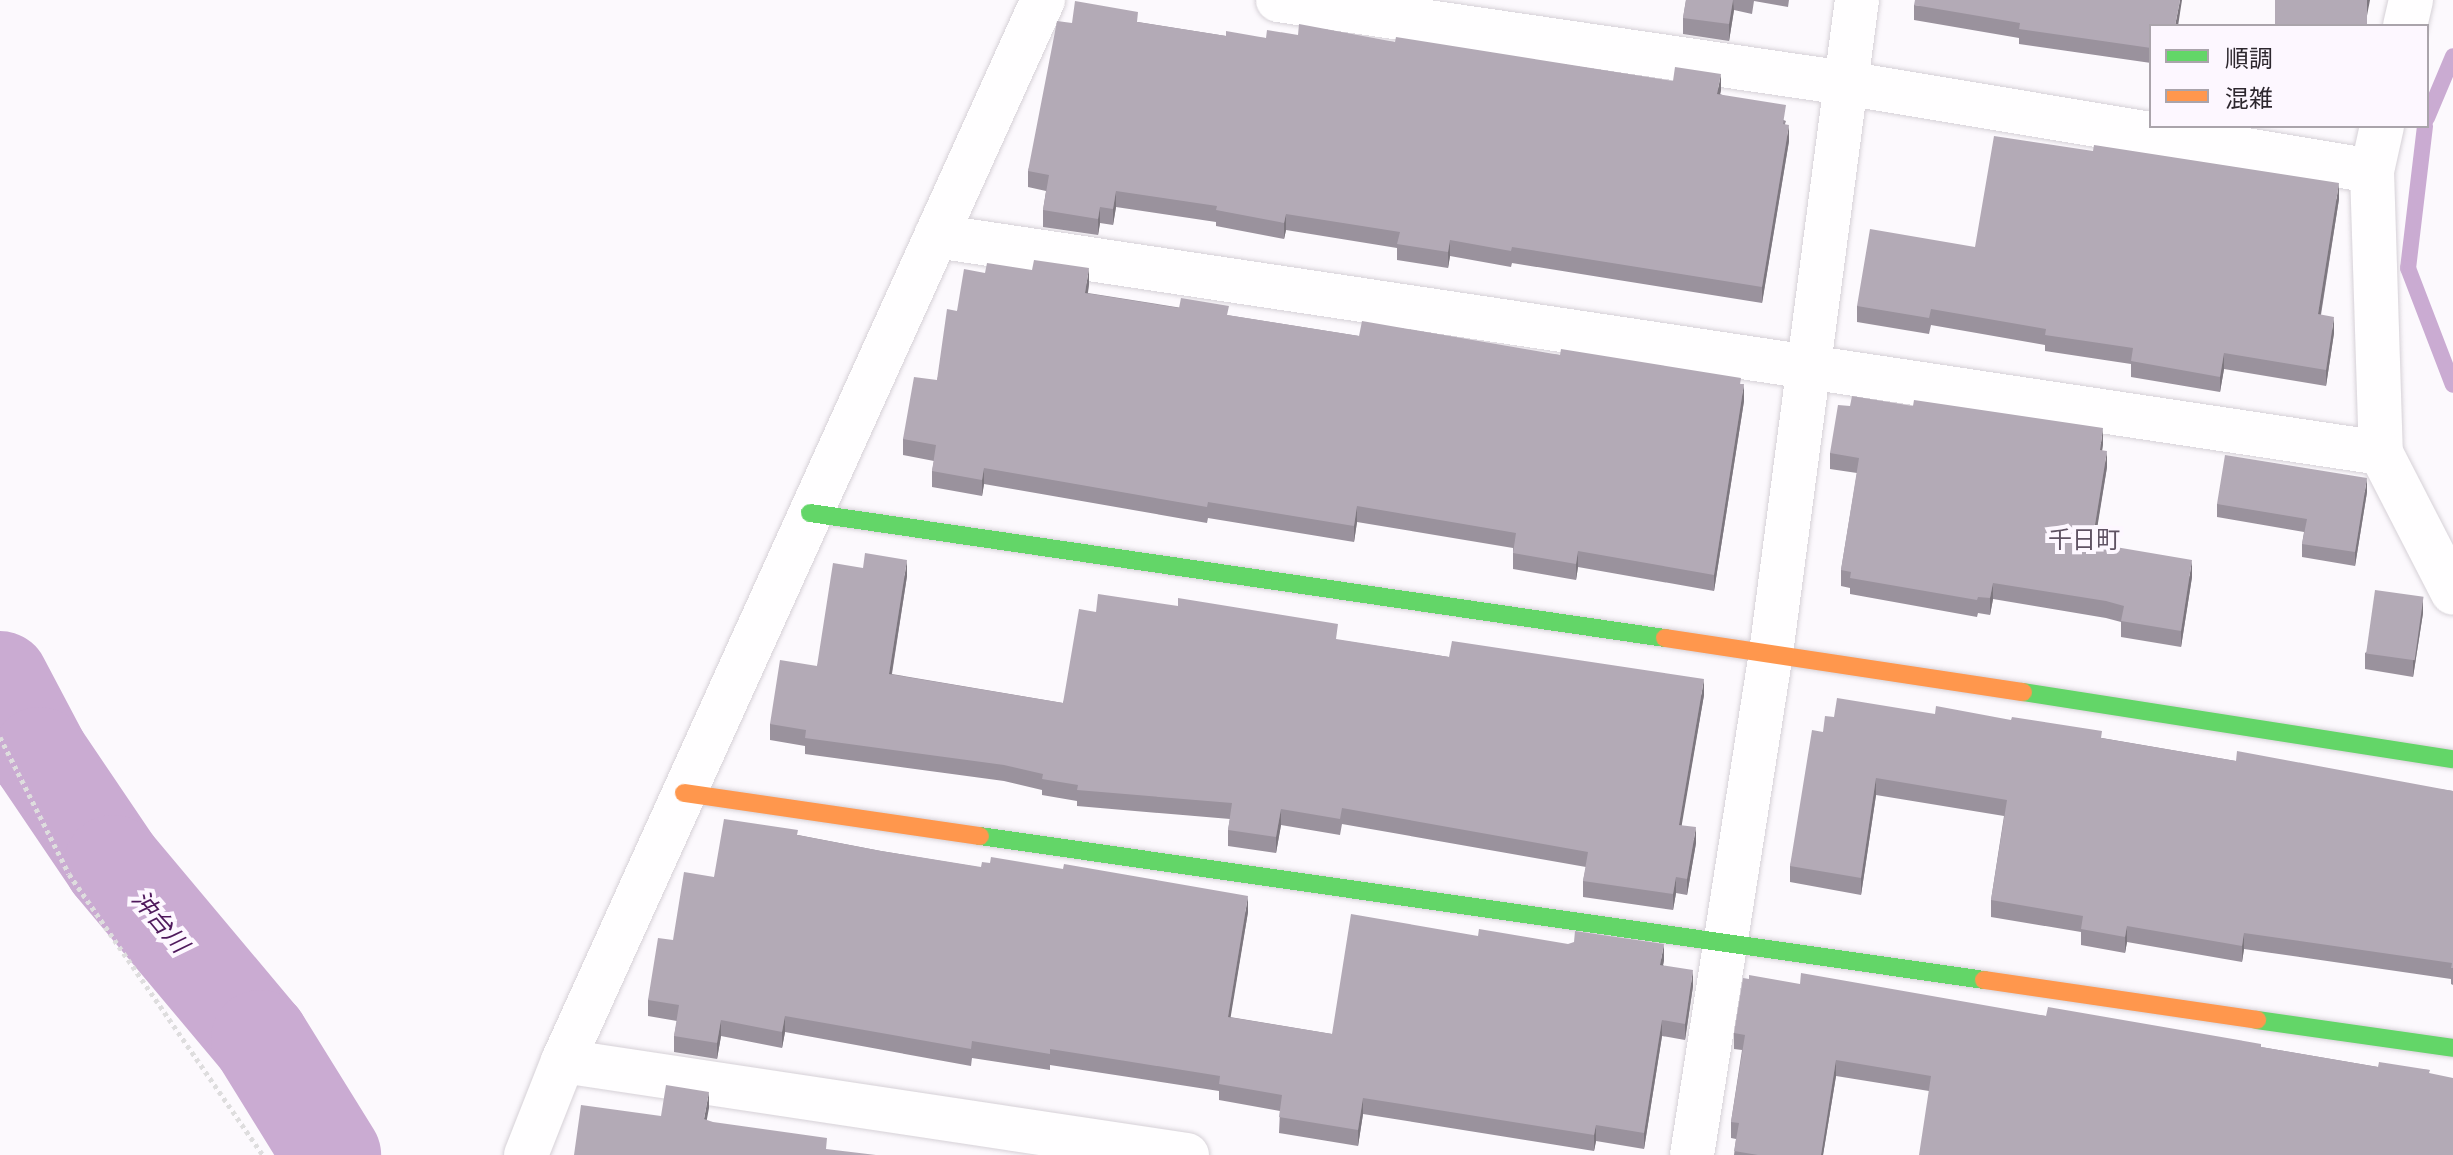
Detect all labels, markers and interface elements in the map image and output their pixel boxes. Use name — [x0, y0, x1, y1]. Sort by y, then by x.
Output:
legend — [2149, 24, 2429, 128]
text: 順調 — [2225, 41, 2273, 74]
text: 混雑 — [2225, 81, 2273, 114]
district label: 千日町 — [2048, 525, 2120, 553]
water label: 沖台川 — [127, 884, 195, 958]

